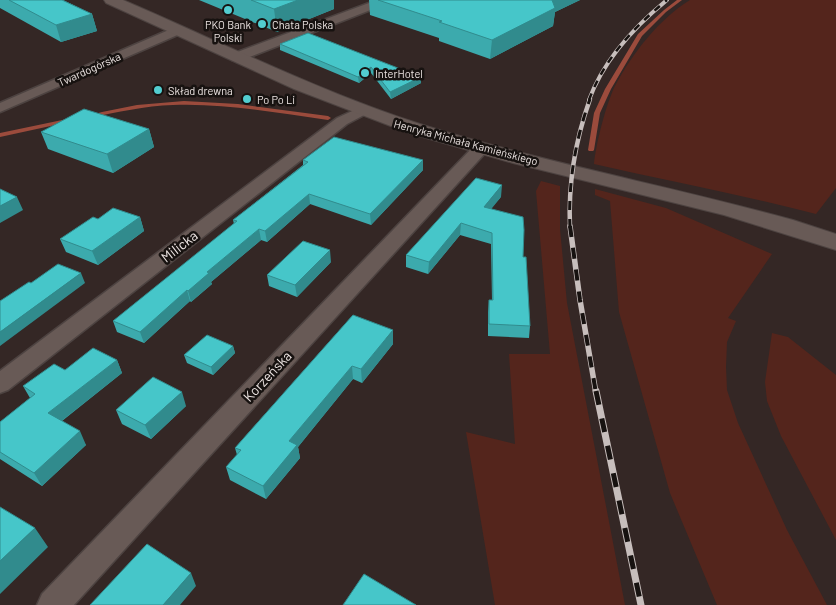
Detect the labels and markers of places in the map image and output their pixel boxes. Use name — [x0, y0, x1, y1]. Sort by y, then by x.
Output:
marker: PKO Bank Polski — [222, 4, 234, 16]
place label: PKO Bank Polski — [205, 18, 251, 44]
marker: Chata Polska — [256, 18, 268, 30]
place label: Chata Polska — [272, 18, 333, 31]
marker: InterHotel — [359, 67, 371, 79]
place label: InterHotel — [375, 67, 423, 80]
marker: Skład drewna — [152, 84, 164, 96]
place label: Skład drewna — [168, 84, 233, 97]
marker: Po Po Li — [241, 93, 253, 105]
place label: Po Po Li — [257, 93, 295, 106]

